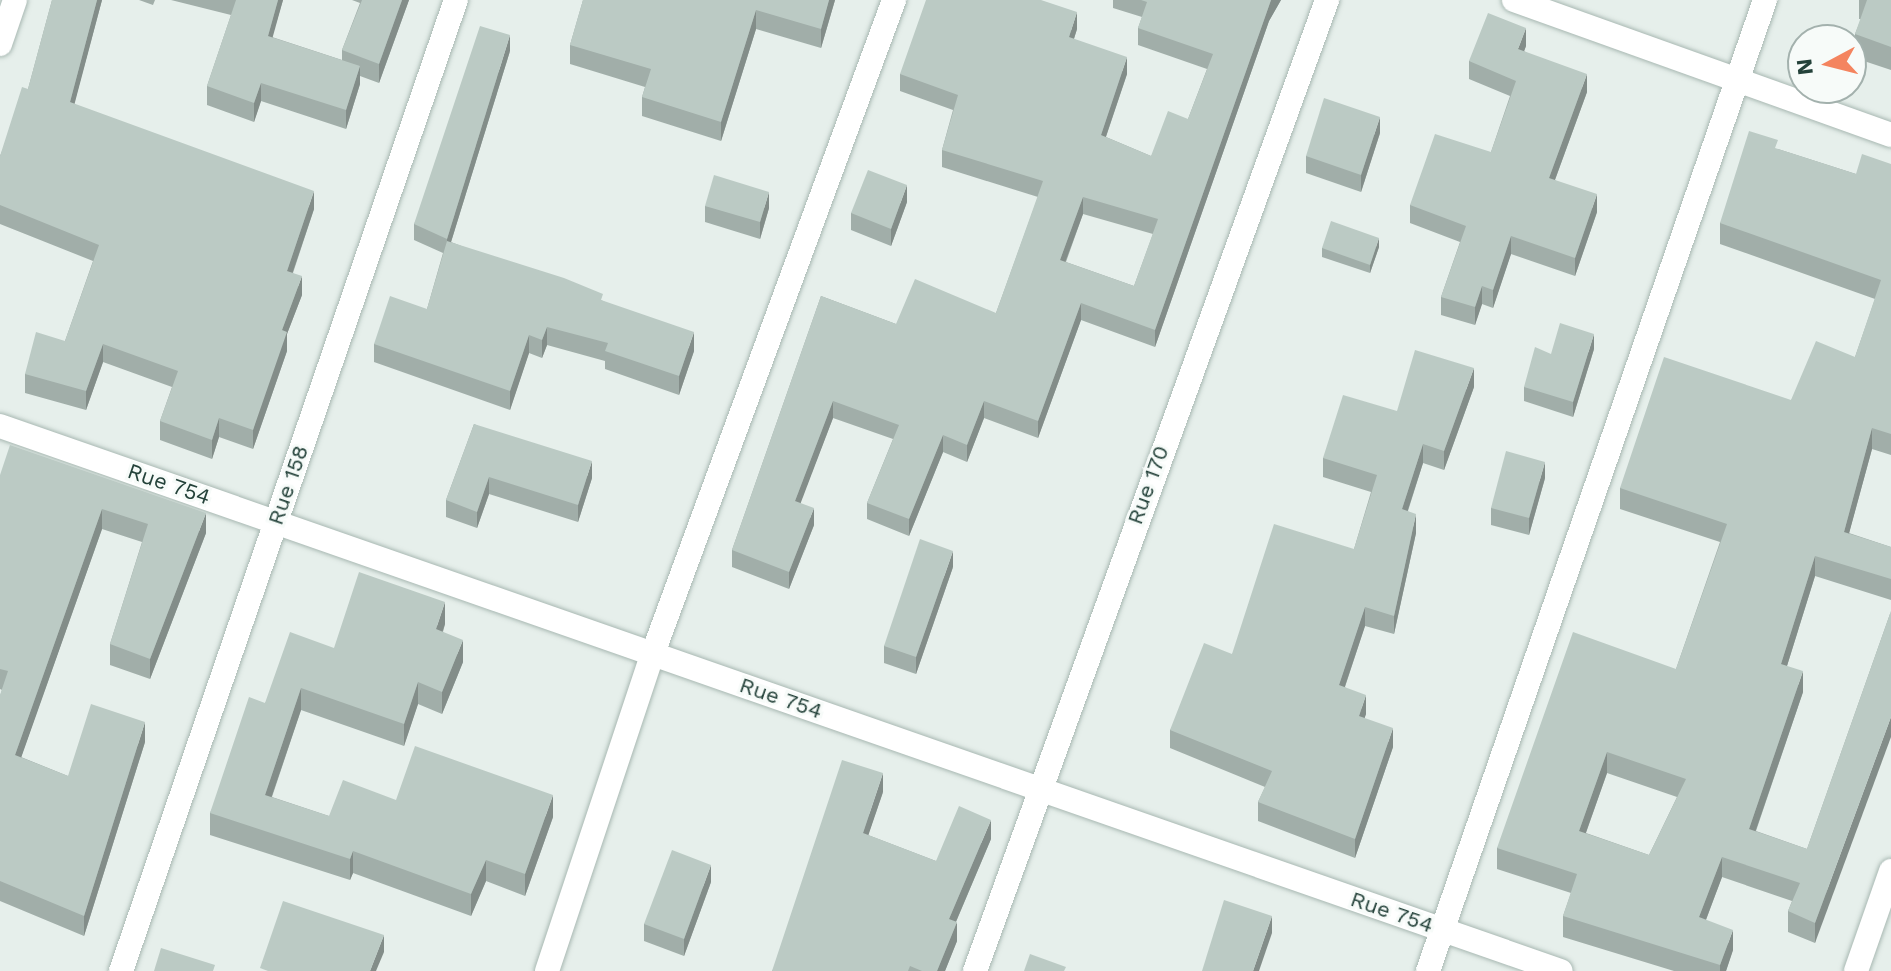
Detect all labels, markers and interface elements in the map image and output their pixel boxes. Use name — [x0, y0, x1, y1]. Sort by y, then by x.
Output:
north arrow — [1787, 24, 1867, 104]
text: N — [1791, 57, 1818, 76]
street label: Rue 158 — [262, 441, 314, 529]
street label: Rue 170 — [1122, 442, 1174, 528]
street label: Rue 754 — [124, 457, 214, 511]
street label: Rue 754 — [736, 671, 826, 725]
street label: Rue 754 — [1347, 885, 1437, 939]

